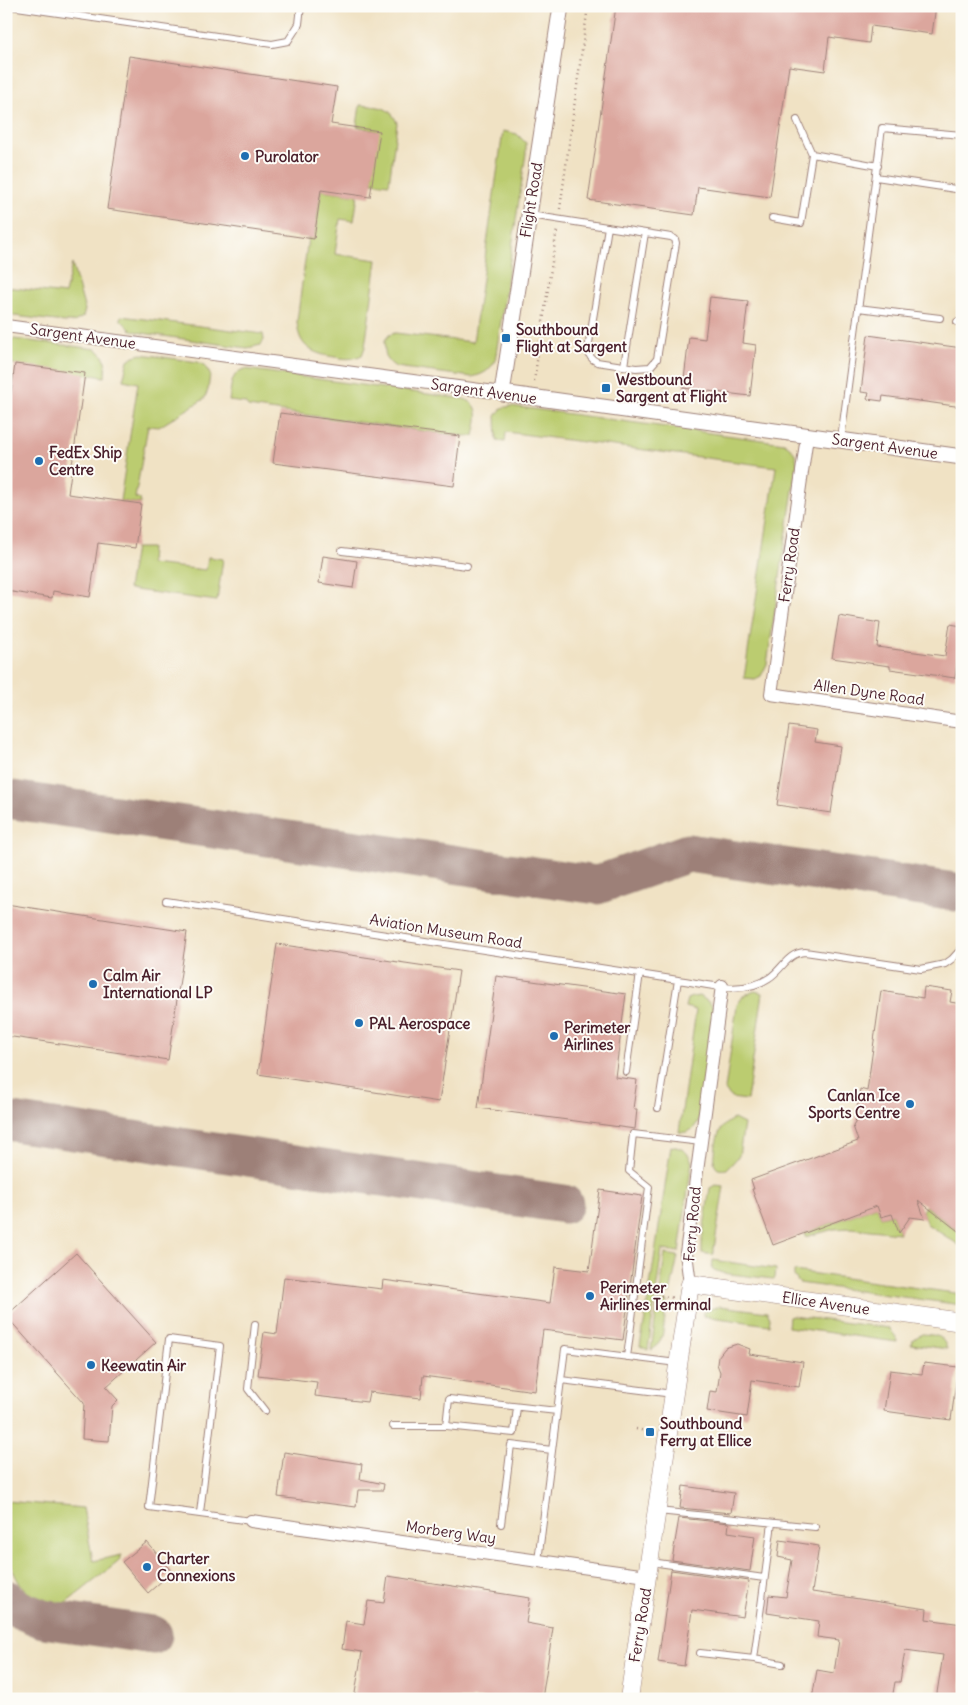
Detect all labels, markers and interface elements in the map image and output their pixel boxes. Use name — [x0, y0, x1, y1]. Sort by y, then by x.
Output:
place label: Purolator — [255, 147, 320, 166]
marker: Purolator — [239, 150, 251, 162]
street label: Flight Road — [516, 161, 546, 239]
street label: Sargent Avenue — [29, 319, 137, 353]
place label: Southbound Flight at Sargent — [516, 320, 628, 357]
marker: Southbound Flight at Sargent — [500, 332, 512, 344]
place label: Westbound Sargent at Flight — [616, 370, 728, 407]
street label: Sargent Avenue — [430, 374, 538, 408]
marker: Westbound Sargent at Flight — [600, 382, 612, 394]
street label: Sargent Avenue — [831, 429, 939, 463]
place label: FedEx Ship Centre — [49, 443, 123, 479]
marker: FedEx Ship Centre — [33, 455, 45, 467]
street label: Ferry Road — [774, 526, 804, 604]
street label: Allen Dyne Road — [813, 675, 926, 709]
street label: Aviation Museum Road — [368, 910, 524, 952]
place label: Calm Air International LP — [103, 966, 213, 1002]
marker: Calm Air International LP — [87, 978, 99, 990]
place label: PAL Aerospace — [369, 1014, 470, 1034]
marker: PAL Aerospace — [353, 1017, 365, 1029]
place label: Perimeter Airlines — [564, 1018, 631, 1054]
marker: Perimeter Airlines — [548, 1030, 560, 1042]
place label: Canlan Ice Sports Centre — [808, 1086, 900, 1123]
marker: Canlan Ice Sports Centre — [904, 1098, 916, 1110]
street label: Ferry Road — [679, 1186, 705, 1262]
place label: Perimeter Airlines Terminal — [600, 1278, 711, 1314]
street label: Ellice Avenue — [781, 1287, 871, 1319]
marker: Perimeter Airlines Terminal — [584, 1290, 596, 1302]
place label: Keewatin Air — [101, 1356, 187, 1375]
marker: Keewatin Air — [85, 1359, 97, 1371]
place label: Southbound Ferry at Ellice — [660, 1414, 752, 1451]
marker: Southbound Ferry at Ellice — [644, 1426, 656, 1438]
street label: Morberg Way — [405, 1516, 497, 1548]
place label: Charter Connexions — [157, 1549, 235, 1585]
marker: Charter Connexions — [141, 1561, 153, 1573]
street label: Ferry Road — [625, 1586, 655, 1664]

